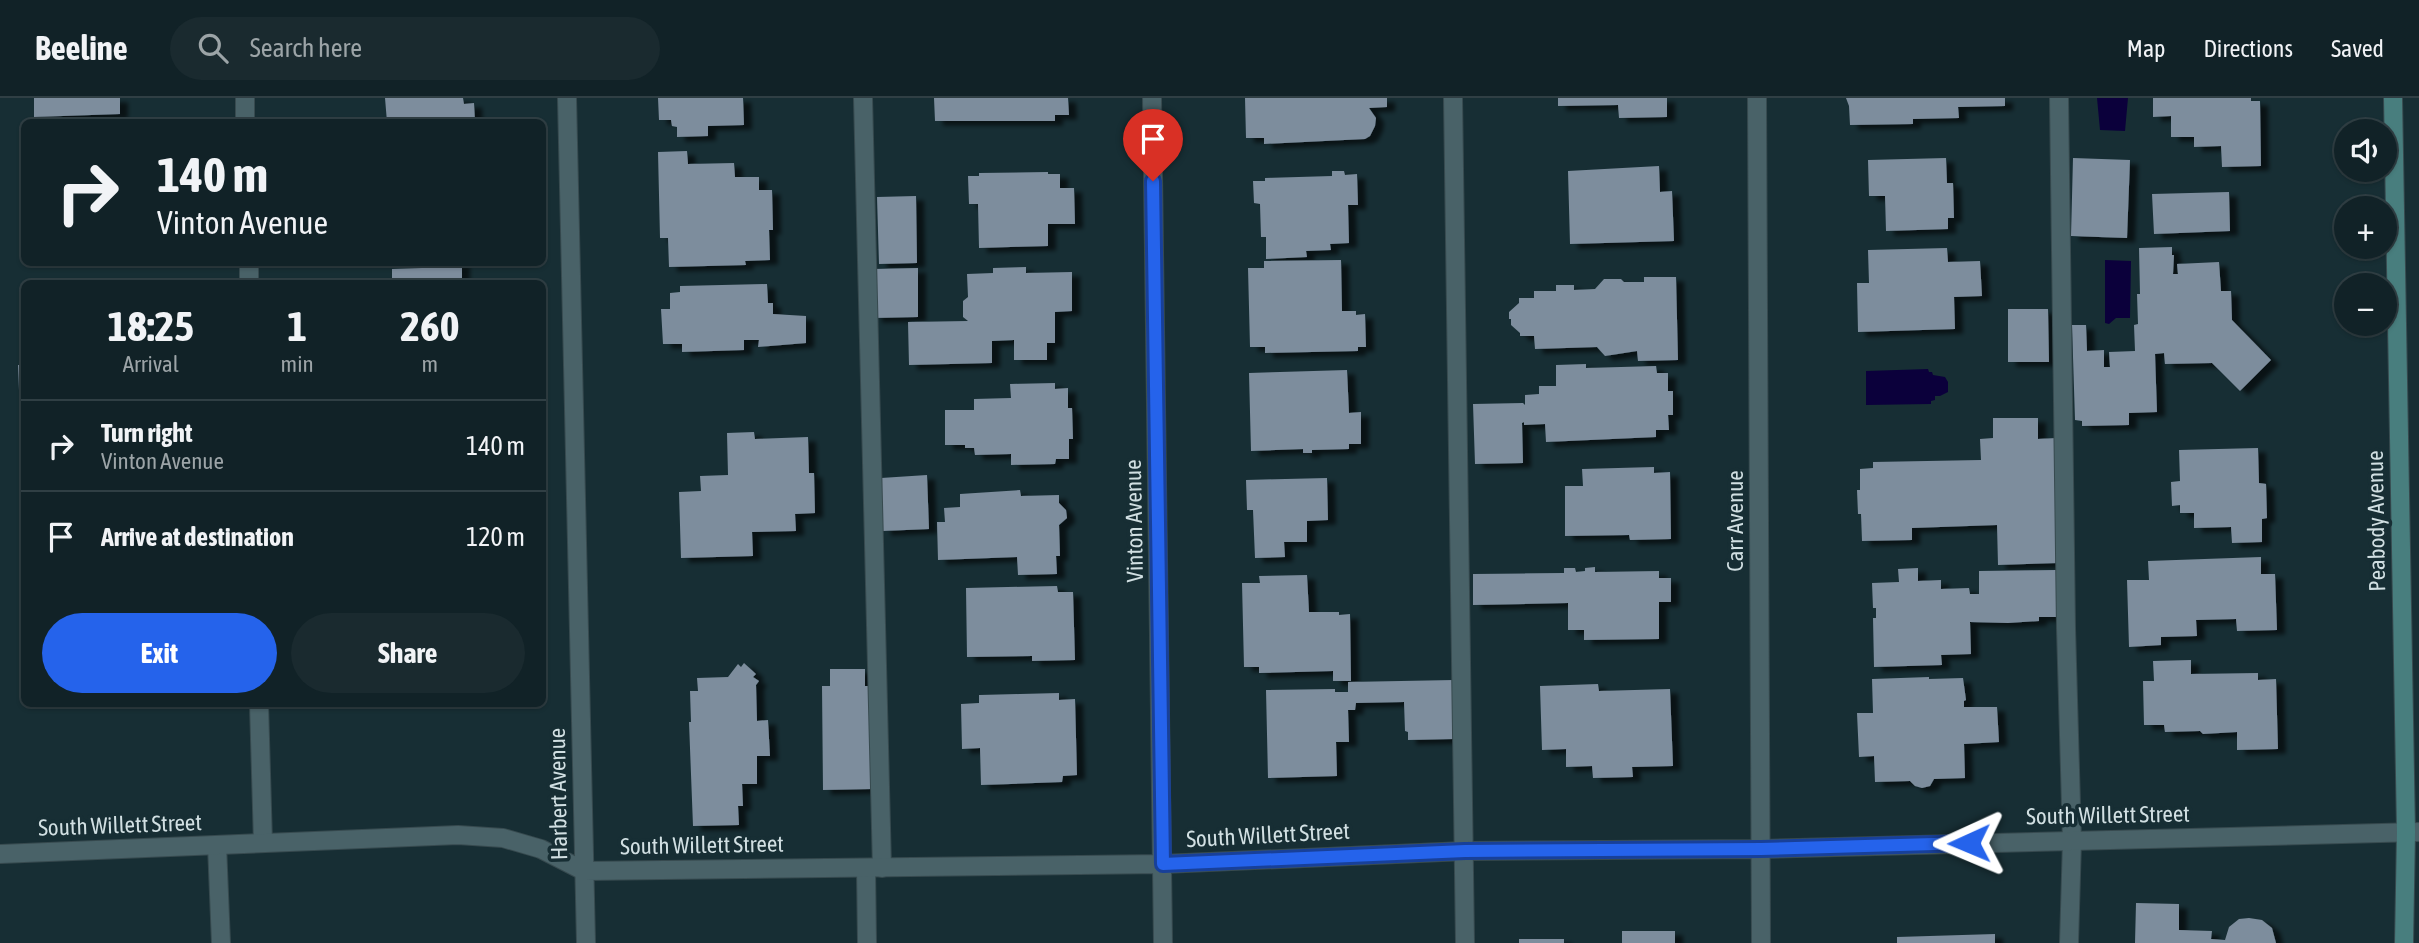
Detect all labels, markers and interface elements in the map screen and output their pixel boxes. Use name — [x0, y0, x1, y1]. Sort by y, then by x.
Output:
search box — [170, 17, 660, 80]
text: Beeline — [35, 29, 128, 67]
icon: search — [194, 29, 232, 67]
text: Search here — [250, 33, 362, 63]
text: Map — [2127, 35, 2165, 62]
text: Directions — [2203, 35, 2293, 62]
text: Saved — [2331, 35, 2384, 62]
pin — [1123, 109, 1183, 181]
map controls — [2334, 119, 2397, 336]
button: sound — [2334, 119, 2397, 182]
icon: arrive — [1134, 120, 1172, 158]
text: 140 m — [157, 146, 268, 202]
icon: right — [42, 147, 133, 238]
button: + — [2334, 196, 2397, 259]
text: Vinton Avenue — [157, 204, 328, 241]
button: − — [2334, 273, 2397, 336]
text: 18:25 — [108, 302, 194, 350]
text: 1 — [287, 302, 307, 350]
text: 260 — [400, 302, 459, 350]
text: Arrival — [123, 351, 179, 377]
text: min — [281, 351, 314, 377]
text: m — [422, 351, 438, 377]
text: Turn right — [101, 418, 192, 448]
icon: right — [42, 427, 80, 465]
text: 140 m — [466, 431, 525, 461]
text: Vinton Avenue — [101, 448, 224, 474]
street label: Peabody Avenue — [2362, 450, 2390, 592]
street label: Vinton Avenue — [1120, 459, 1148, 583]
street label: Carr Avenue — [1722, 470, 1748, 572]
icon: arrive — [42, 518, 80, 556]
text: Arrive at destination — [101, 522, 294, 552]
text: 120 m — [466, 522, 525, 552]
button: Exit — [42, 613, 277, 693]
button: Share — [291, 613, 525, 693]
street label: Harbert Avenue — [544, 728, 572, 860]
street label: South Willett Street — [2026, 801, 2190, 829]
position arrow — [1932, 806, 2006, 880]
street label: South Willett Street — [38, 809, 202, 841]
street label: South Willett Street — [1186, 818, 1350, 852]
street label: South Willett Street — [620, 831, 784, 859]

